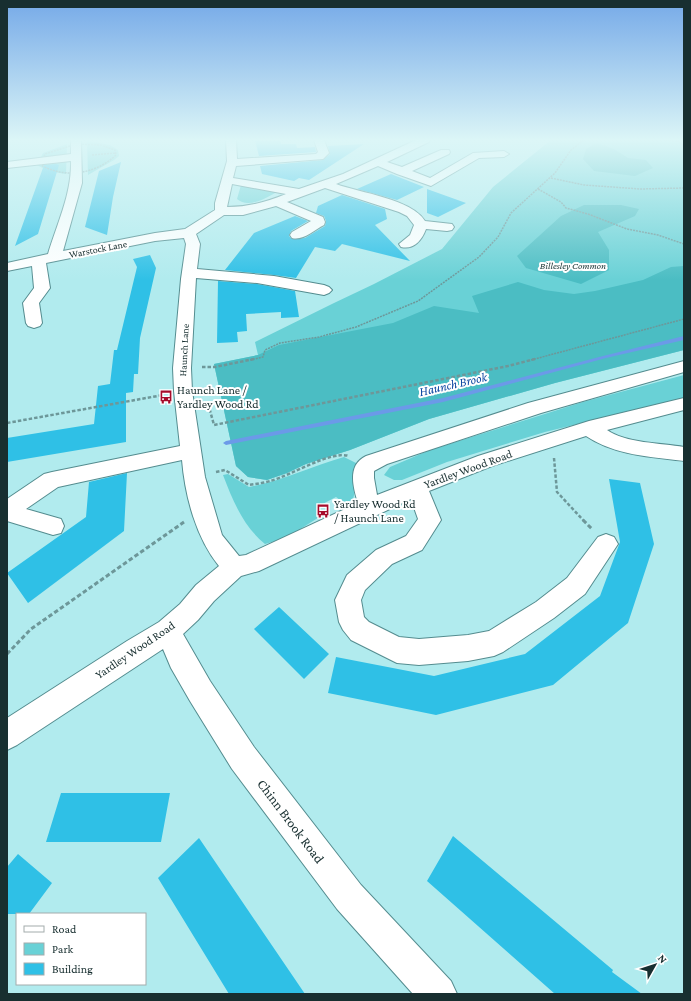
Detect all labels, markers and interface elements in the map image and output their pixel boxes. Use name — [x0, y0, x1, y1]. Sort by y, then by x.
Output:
street label: Warstock Lane — [68, 238, 129, 260]
park label: Billesley Common — [540, 260, 606, 271]
street label: Haunch Lane — [177, 323, 191, 377]
water label: Haunch Brook — [418, 369, 490, 399]
place label: Haunch Lane / Yardley Wood Rd — [177, 383, 259, 411]
bus stop icon: Haunch Lane / Yardley Wood Rd — [158, 389, 174, 405]
street label: Yardley Wood Road — [422, 446, 515, 491]
place label: Yardley Wood Rd / Haunch Lane — [334, 497, 416, 525]
bus stop icon: Yardley Wood Rd / Haunch Lane — [315, 503, 331, 519]
street label: Yardley Wood Road — [93, 618, 178, 682]
street label: Chinn Brook Road — [254, 776, 328, 867]
legend — [16, 913, 146, 985]
text: Road — [52, 922, 77, 936]
text: Park — [52, 942, 74, 956]
north arrow — [635, 945, 675, 985]
text: N — [656, 952, 670, 966]
text: Building — [52, 962, 93, 976]

